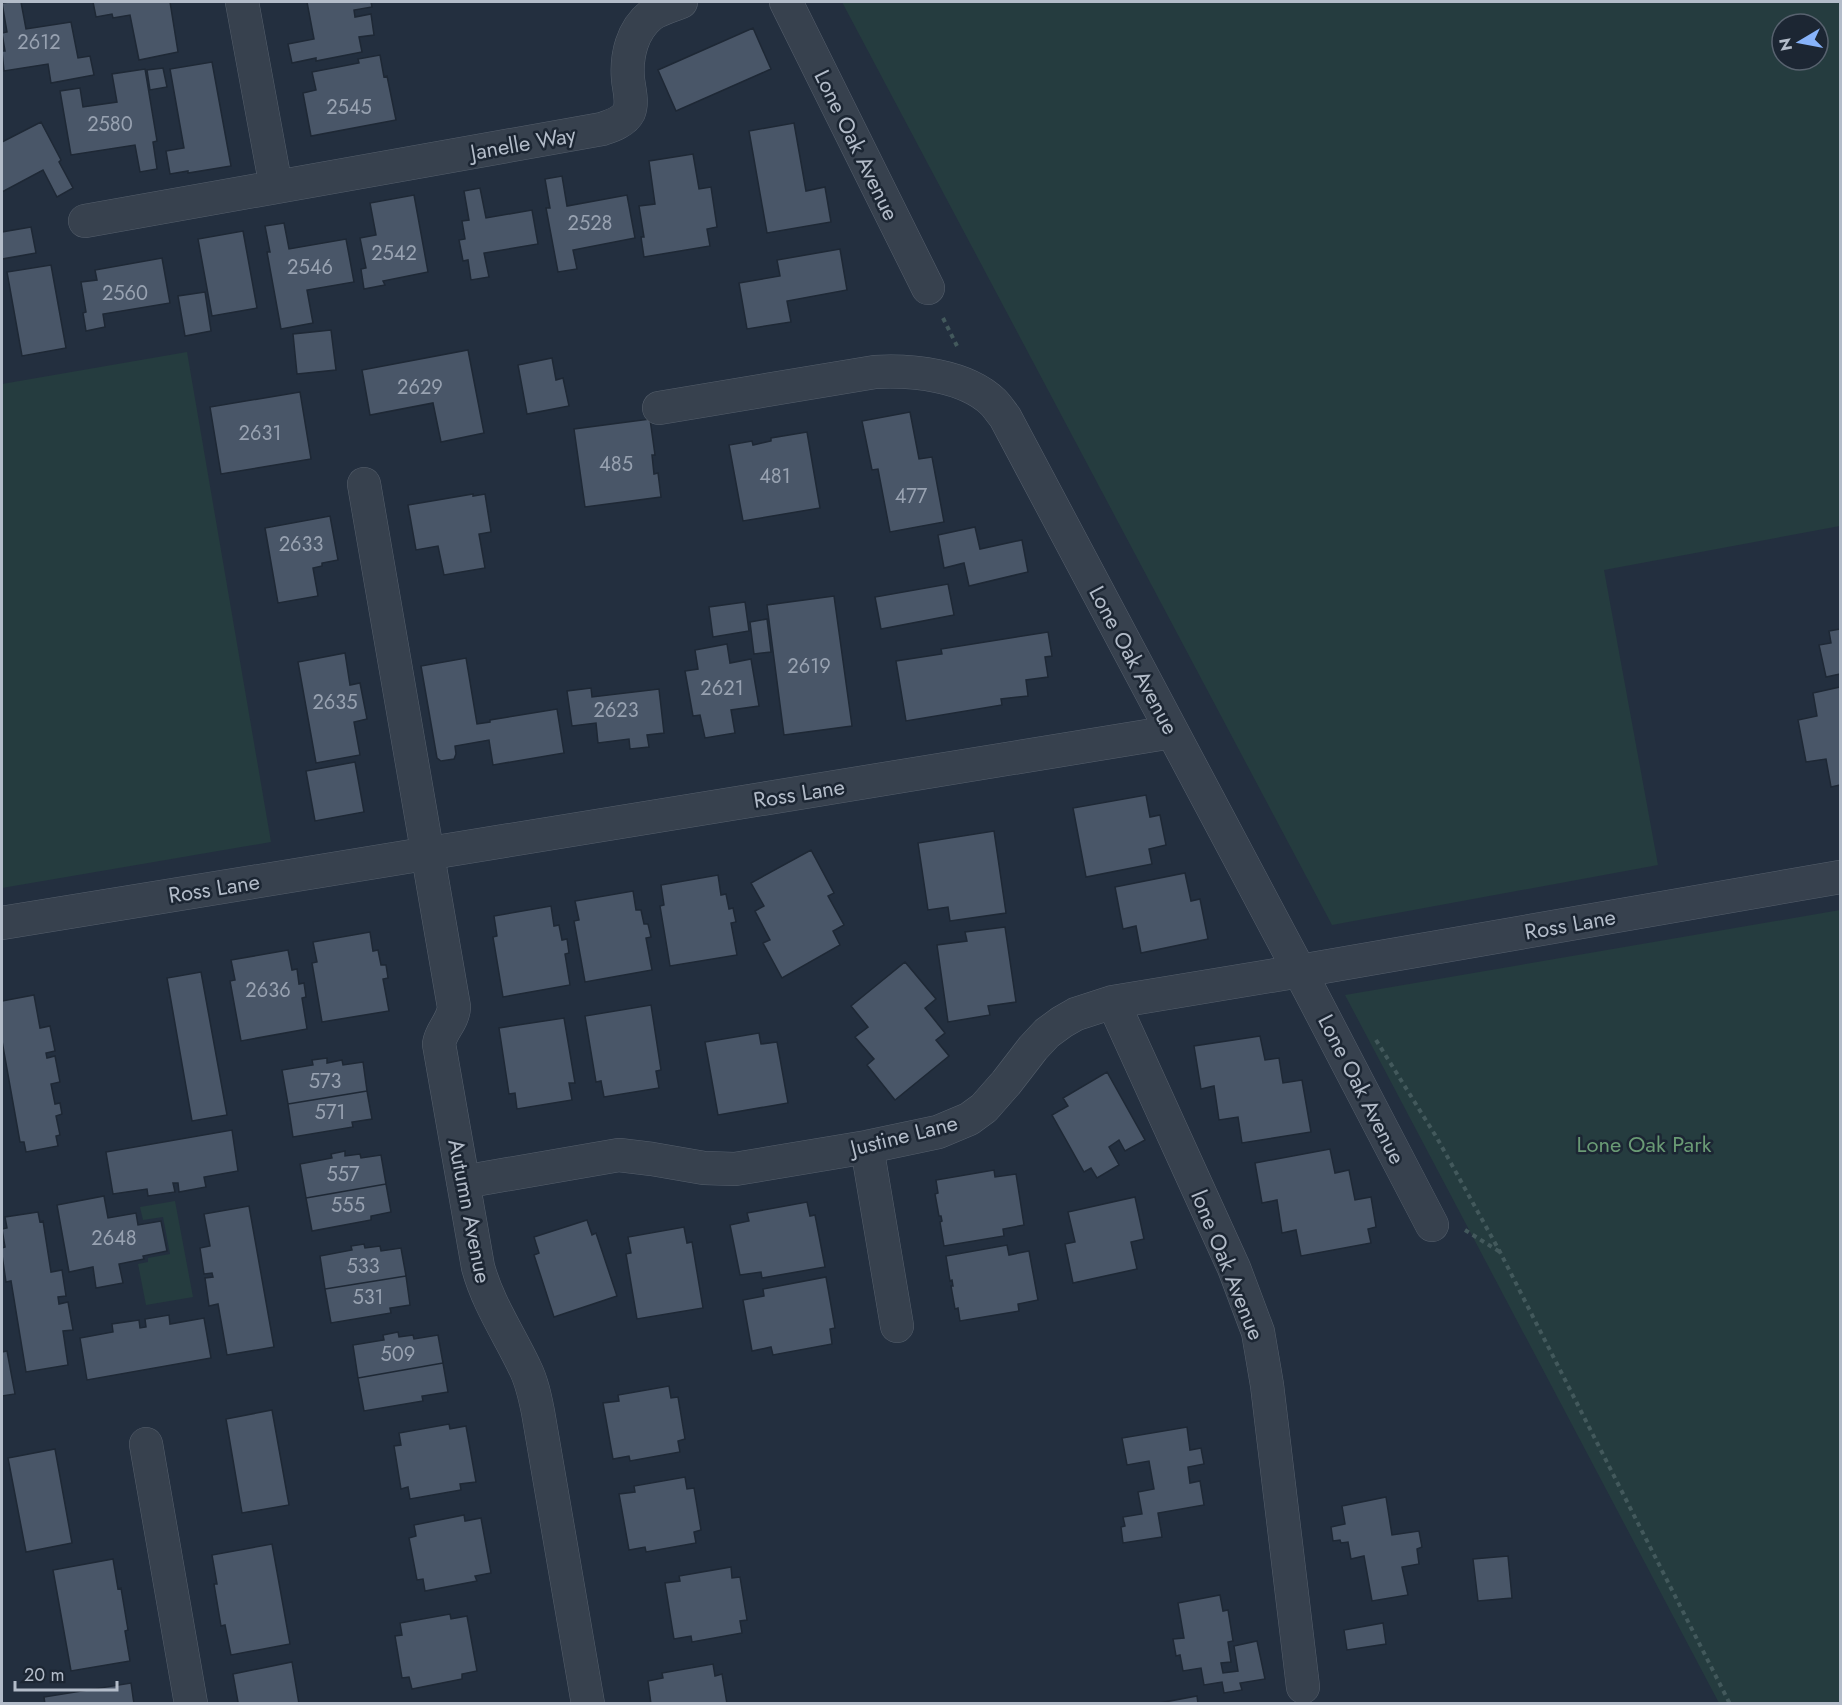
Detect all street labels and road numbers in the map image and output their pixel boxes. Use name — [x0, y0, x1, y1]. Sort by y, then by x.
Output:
street label: Lone Oak Avenue — [807, 64, 907, 226]
street label: Janelle Way — [465, 118, 579, 169]
street label: Lone Oak Avenue — [1081, 580, 1187, 740]
street label: Ross Lane — [751, 770, 847, 816]
street label: Ross Lane — [166, 865, 262, 911]
street label: Ross Lane — [1522, 900, 1618, 948]
street label: Lone Oak Avenue — [1310, 1009, 1414, 1169]
street label: Justine Lane — [844, 1106, 961, 1165]
street label: Autumn Avenue — [440, 1136, 500, 1286]
street label: lone Oak Avenue — [1183, 1185, 1273, 1345]

